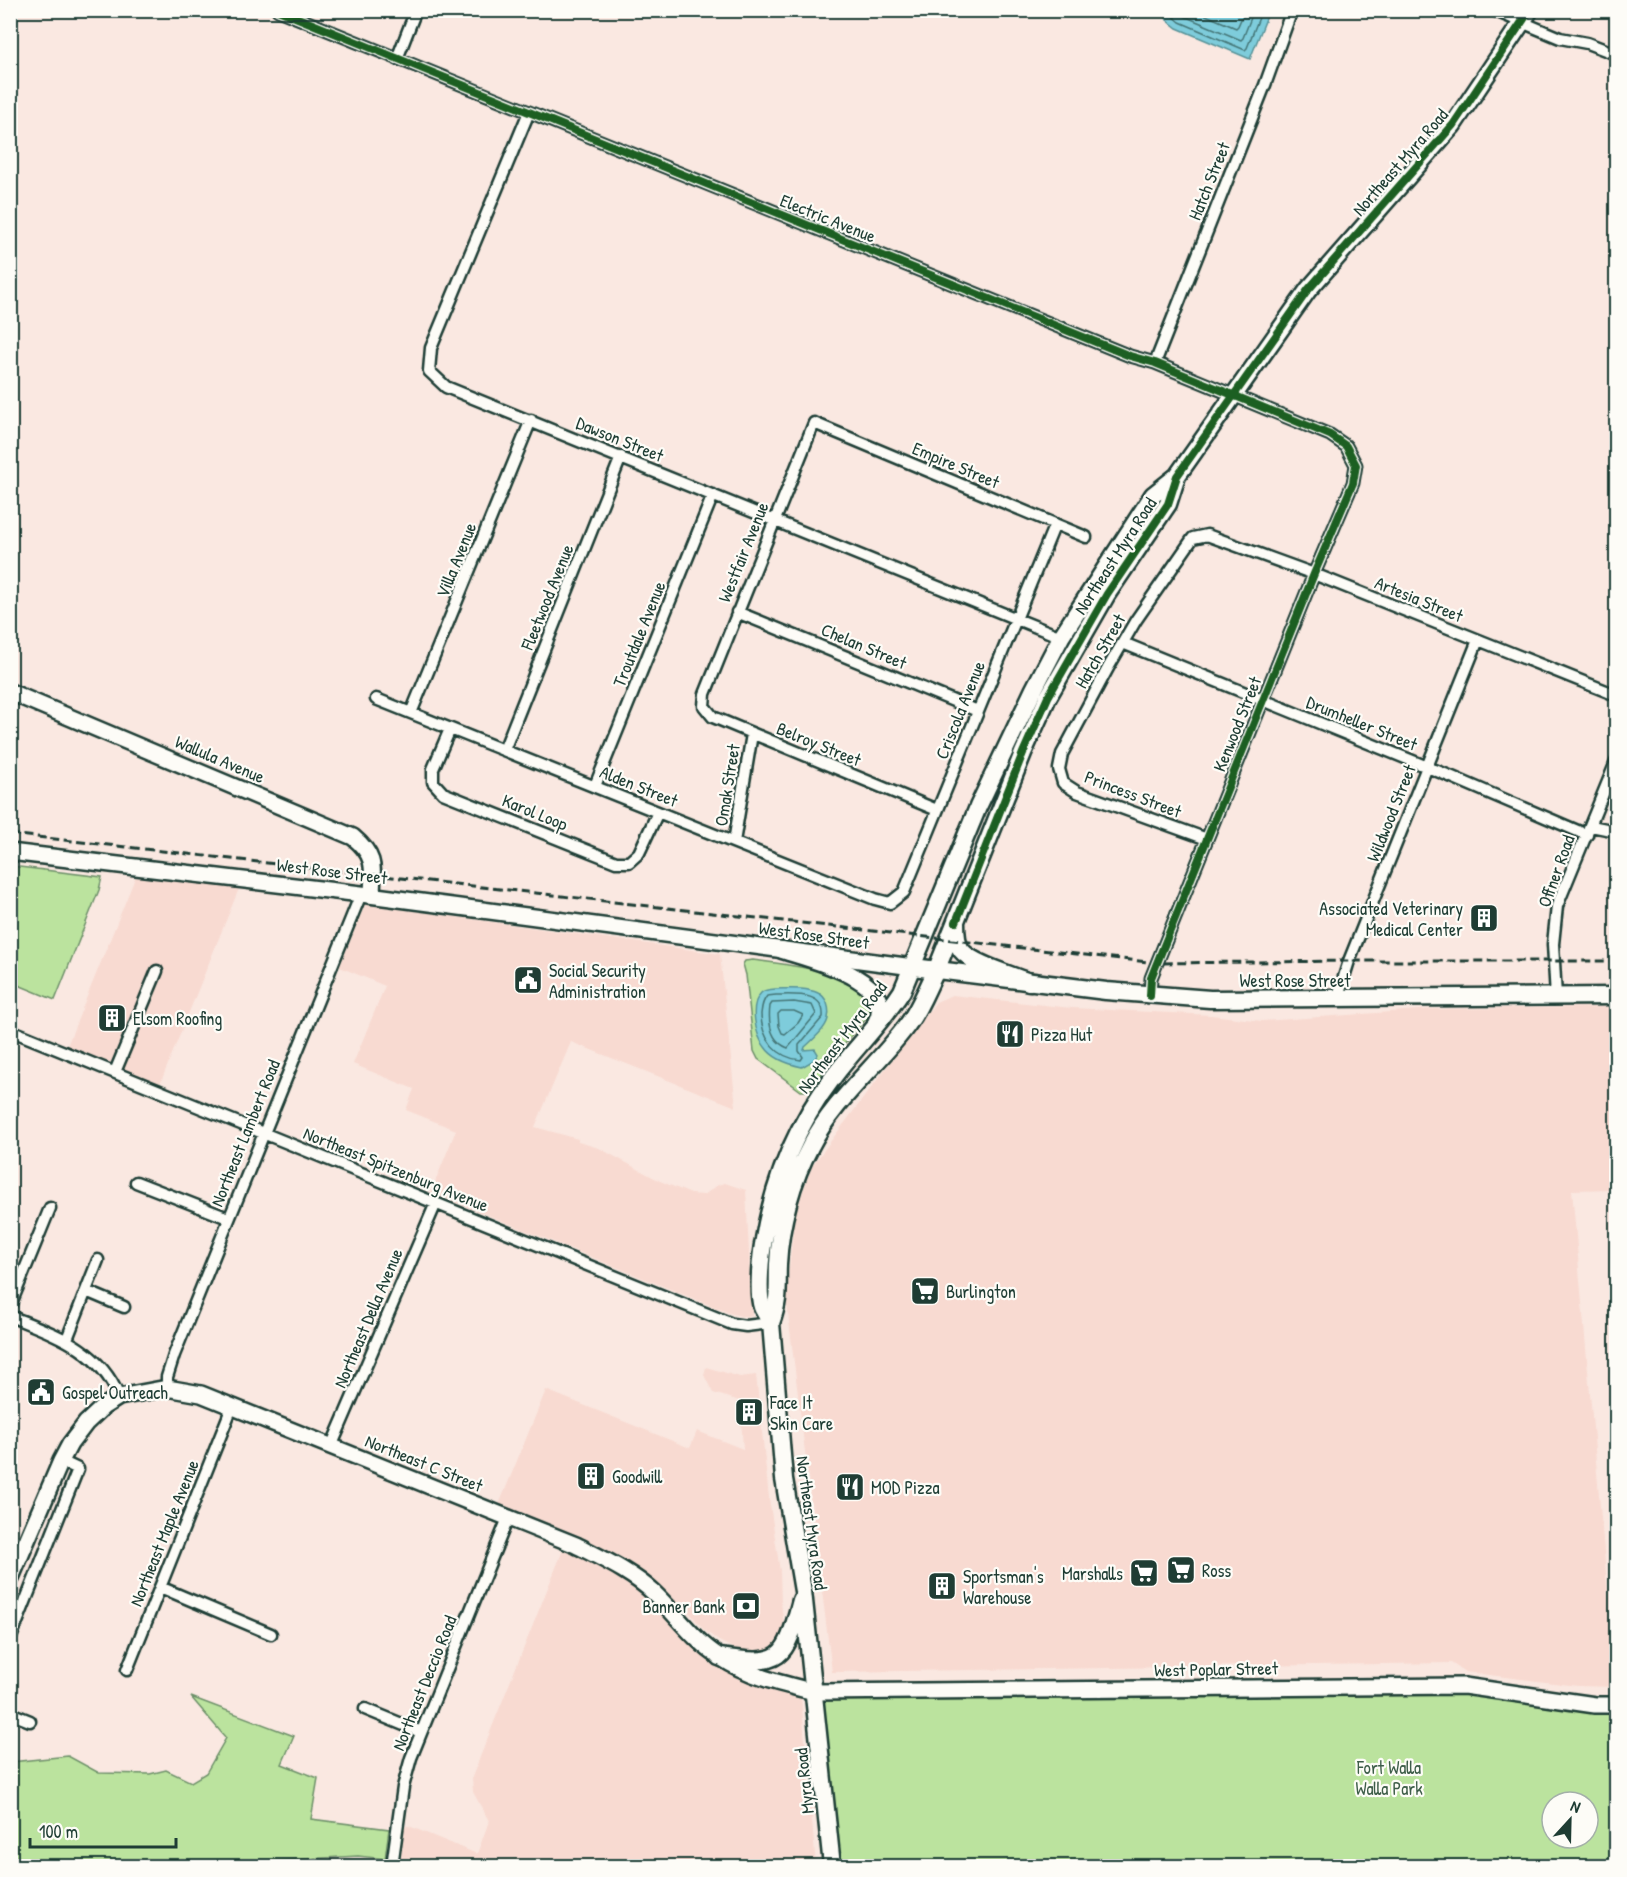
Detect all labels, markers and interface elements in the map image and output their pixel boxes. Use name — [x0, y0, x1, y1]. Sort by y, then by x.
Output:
street label: Northeast Myra Road — [1346, 103, 1454, 221]
street label: Hatch Street — [1182, 137, 1236, 224]
street label: Electric Avenue — [777, 188, 879, 248]
street label: Dawson Street — [573, 410, 668, 468]
street label: Empire Street — [909, 436, 1004, 495]
street label: Northeast Myra Road — [1068, 493, 1162, 619]
street label: Westfair Avenue — [712, 498, 774, 606]
street label: Villa Avenue — [430, 519, 482, 601]
street label: Fleetwood Avenue — [514, 541, 580, 654]
street label: Artesia Street — [1371, 570, 1468, 628]
street label: Troutdale Avenue — [606, 577, 672, 691]
street label: Hatch Street — [1069, 608, 1132, 693]
street label: Chelan Street — [817, 617, 911, 676]
street label: Criscola Avenue — [929, 657, 991, 763]
street label: Kenwood Street — [1207, 672, 1268, 775]
street label: Drumheller Street — [1303, 689, 1422, 757]
street label: Belroy Street — [773, 716, 866, 773]
street label: Wallula Avenue — [172, 729, 268, 789]
street label: Omak Street — [708, 741, 746, 828]
street label: Alden Street — [596, 759, 682, 813]
street label: Wildwood Street — [1360, 760, 1422, 865]
street label: Princess Street — [1081, 764, 1186, 824]
street label: Karol Loop — [499, 788, 572, 837]
street label: Offner Road — [1531, 831, 1581, 911]
street label: West Rose Street — [275, 852, 389, 890]
place label: Associated Veterinary Medical Center — [1319, 896, 1463, 942]
building icon: Associated Veterinary Medical Center — [1468, 902, 1500, 934]
street label: West Rose Street — [757, 915, 872, 955]
place label: Social Security Administration — [549, 958, 646, 1004]
public building icon: Social Security Administration — [512, 964, 544, 996]
street label: West Rose Street — [1239, 968, 1351, 993]
street label: Northeast Myra Road — [791, 976, 893, 1098]
building icon: Elsom Roofing — [96, 1002, 128, 1034]
place label: Elsom Roofing — [133, 1006, 222, 1031]
restaurant icon: Pizza Hut — [994, 1018, 1026, 1050]
place label: Pizza Hut — [1031, 1022, 1093, 1047]
street label: Northeast Lambert Road — [204, 1056, 286, 1210]
street label: Northeast Spitzenburg Avenue — [300, 1120, 492, 1218]
street label: Northeast Della Avenue — [327, 1244, 409, 1392]
supermarket icon: Burlington — [909, 1275, 941, 1307]
place label: Burlington — [946, 1279, 1016, 1304]
public building icon: Gospel Outreach — [25, 1376, 57, 1408]
place label: Gospel Outreach — [62, 1380, 168, 1405]
place label: Face It Skin Care — [769, 1390, 833, 1436]
building icon: Face It Skin Care — [733, 1396, 765, 1428]
street label: Northeast C Street — [361, 1428, 487, 1498]
street label: Northeast Myra Road — [790, 1454, 834, 1592]
street label: Northeast Maple Avenue — [123, 1456, 205, 1610]
building icon: Goodwill — [575, 1460, 607, 1492]
place label: Goodwill — [612, 1464, 663, 1489]
restaurant icon: MOD Pizza — [834, 1471, 866, 1503]
place label: MOD Pizza — [871, 1475, 940, 1500]
supermarket icon: Ross — [1165, 1554, 1197, 1586]
supermarket icon: Marshalls — [1128, 1557, 1160, 1589]
place label: Ross — [1202, 1558, 1231, 1583]
place label: Marshalls — [1062, 1561, 1123, 1586]
place label: Sportsman's Warehouse — [963, 1564, 1044, 1610]
building icon: Sportsman's Warehouse — [926, 1570, 958, 1602]
bank icon: Banner Bank — [730, 1590, 762, 1622]
place label: Banner Bank — [643, 1594, 726, 1619]
street label: Northeast Deccio Road — [386, 1612, 462, 1754]
street label: West Poplar Street — [1154, 1655, 1279, 1683]
street label: Myra Road — [788, 1747, 820, 1815]
park label: Fort Walla Walla Park — [1355, 1755, 1423, 1801]
north arrow — [1540, 1790, 1600, 1850]
text: N — [1568, 1794, 1584, 1818]
scale bar — [30, 1811, 176, 1849]
text: 100 m — [39, 1819, 78, 1844]

